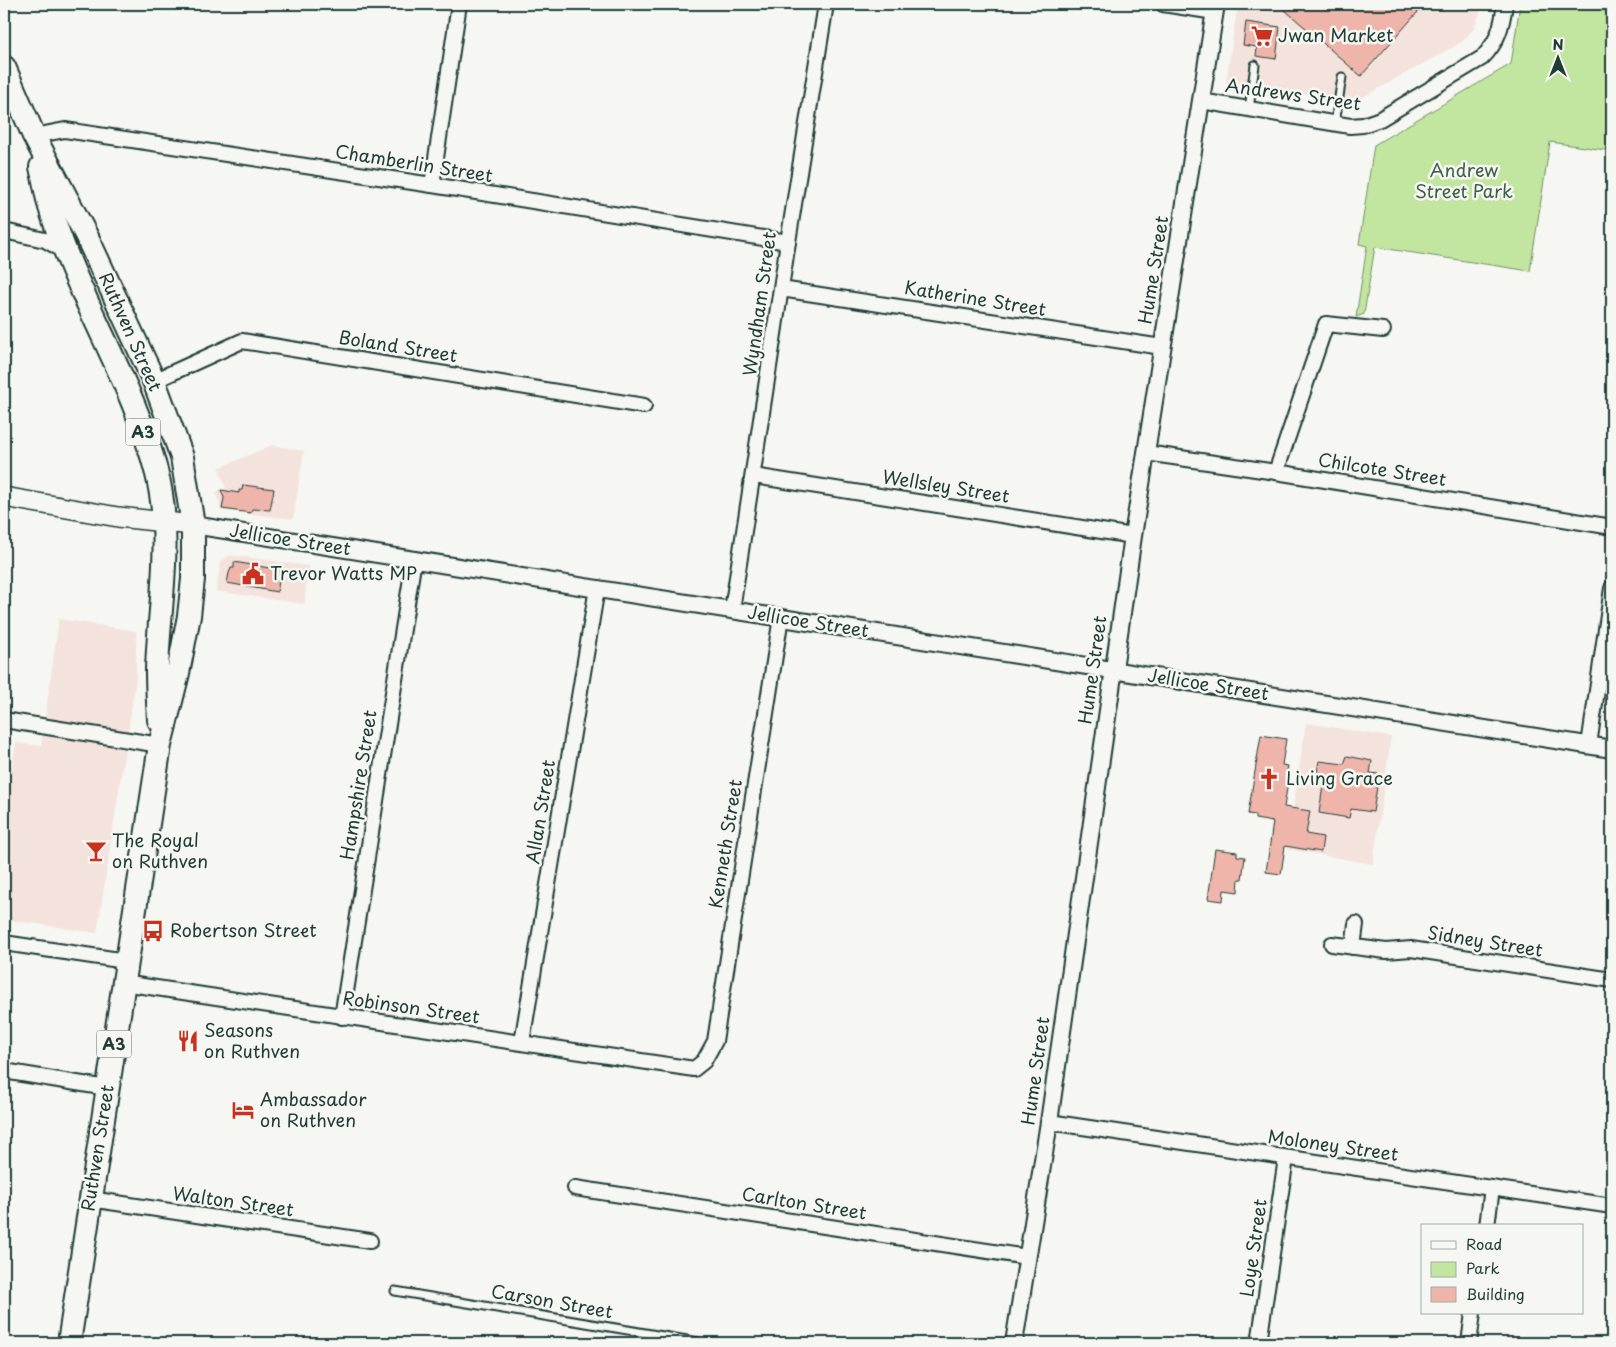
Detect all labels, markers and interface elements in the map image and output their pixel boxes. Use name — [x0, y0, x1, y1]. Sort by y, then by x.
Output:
place label: Jwan Market — [1278, 21, 1393, 48]
supermarket icon: Jwan Market — [1249, 23, 1275, 49]
north arrow — [1534, 32, 1584, 82]
text: N — [1552, 34, 1564, 55]
street label: Andrews Street — [1224, 71, 1363, 116]
street label: Chamberlin Street — [334, 137, 495, 188]
park label: Andrew Street Park — [1415, 156, 1513, 204]
street label: Hume Street — [1131, 214, 1174, 326]
street label: Wyndham Street — [735, 230, 782, 378]
street label: Ruthven Street — [93, 268, 170, 395]
street label: Katherine Street — [902, 273, 1048, 322]
street label: Boland Street — [337, 323, 459, 368]
road number: A3 — [126, 418, 160, 446]
street label: Chilcote Street — [1316, 445, 1448, 492]
street label: Wellsley Street — [881, 462, 1012, 509]
street label: Jellicoe Street — [228, 516, 353, 561]
place label: Trevor Watts MP — [270, 559, 417, 586]
public building icon: Trevor Watts MP — [240, 561, 266, 587]
street label: Jellicoe Street — [746, 598, 871, 643]
street label: Hume Street — [1071, 614, 1112, 726]
street label: Jellicoe Street — [1146, 661, 1271, 706]
street label: Hampshire Street — [332, 708, 383, 862]
street label: Allan Street — [518, 758, 561, 866]
place label: Living Grace — [1286, 764, 1393, 791]
church icon: Living Grace — [1256, 766, 1282, 792]
street label: Kenneth Street — [701, 777, 748, 910]
place label: The Royal on Ruthven — [112, 826, 208, 874]
bar icon: The Royal on Ruthven — [83, 838, 109, 864]
place label: Robertson Street — [170, 916, 317, 943]
bus stop icon: Robertson Street — [140, 918, 166, 944]
street label: Sidney Street — [1426, 918, 1545, 963]
street label: Robinson Street — [341, 984, 482, 1029]
street label: Hume Street — [1014, 1015, 1055, 1127]
place label: Seasons on Ruthven — [204, 1016, 300, 1064]
restaurant icon: Seasons on Ruthven — [175, 1028, 201, 1054]
road number: A3 — [96, 1030, 132, 1058]
street label: Ruthven Street — [73, 1083, 120, 1213]
place label: Ambassador on Ruthven — [260, 1085, 367, 1133]
hotel icon: Ambassador on Ruthven — [230, 1097, 256, 1123]
street label: Moloney Street — [1266, 1122, 1400, 1167]
street label: Walton Street — [171, 1179, 295, 1222]
street label: Carlton Street — [740, 1179, 868, 1226]
street label: Loye Street — [1232, 1197, 1273, 1299]
legend — [1421, 1224, 1584, 1314]
text: Road — [1466, 1232, 1502, 1255]
text: Park — [1466, 1256, 1500, 1279]
street label: Carson Street — [489, 1277, 615, 1325]
text: Building — [1466, 1282, 1525, 1305]

